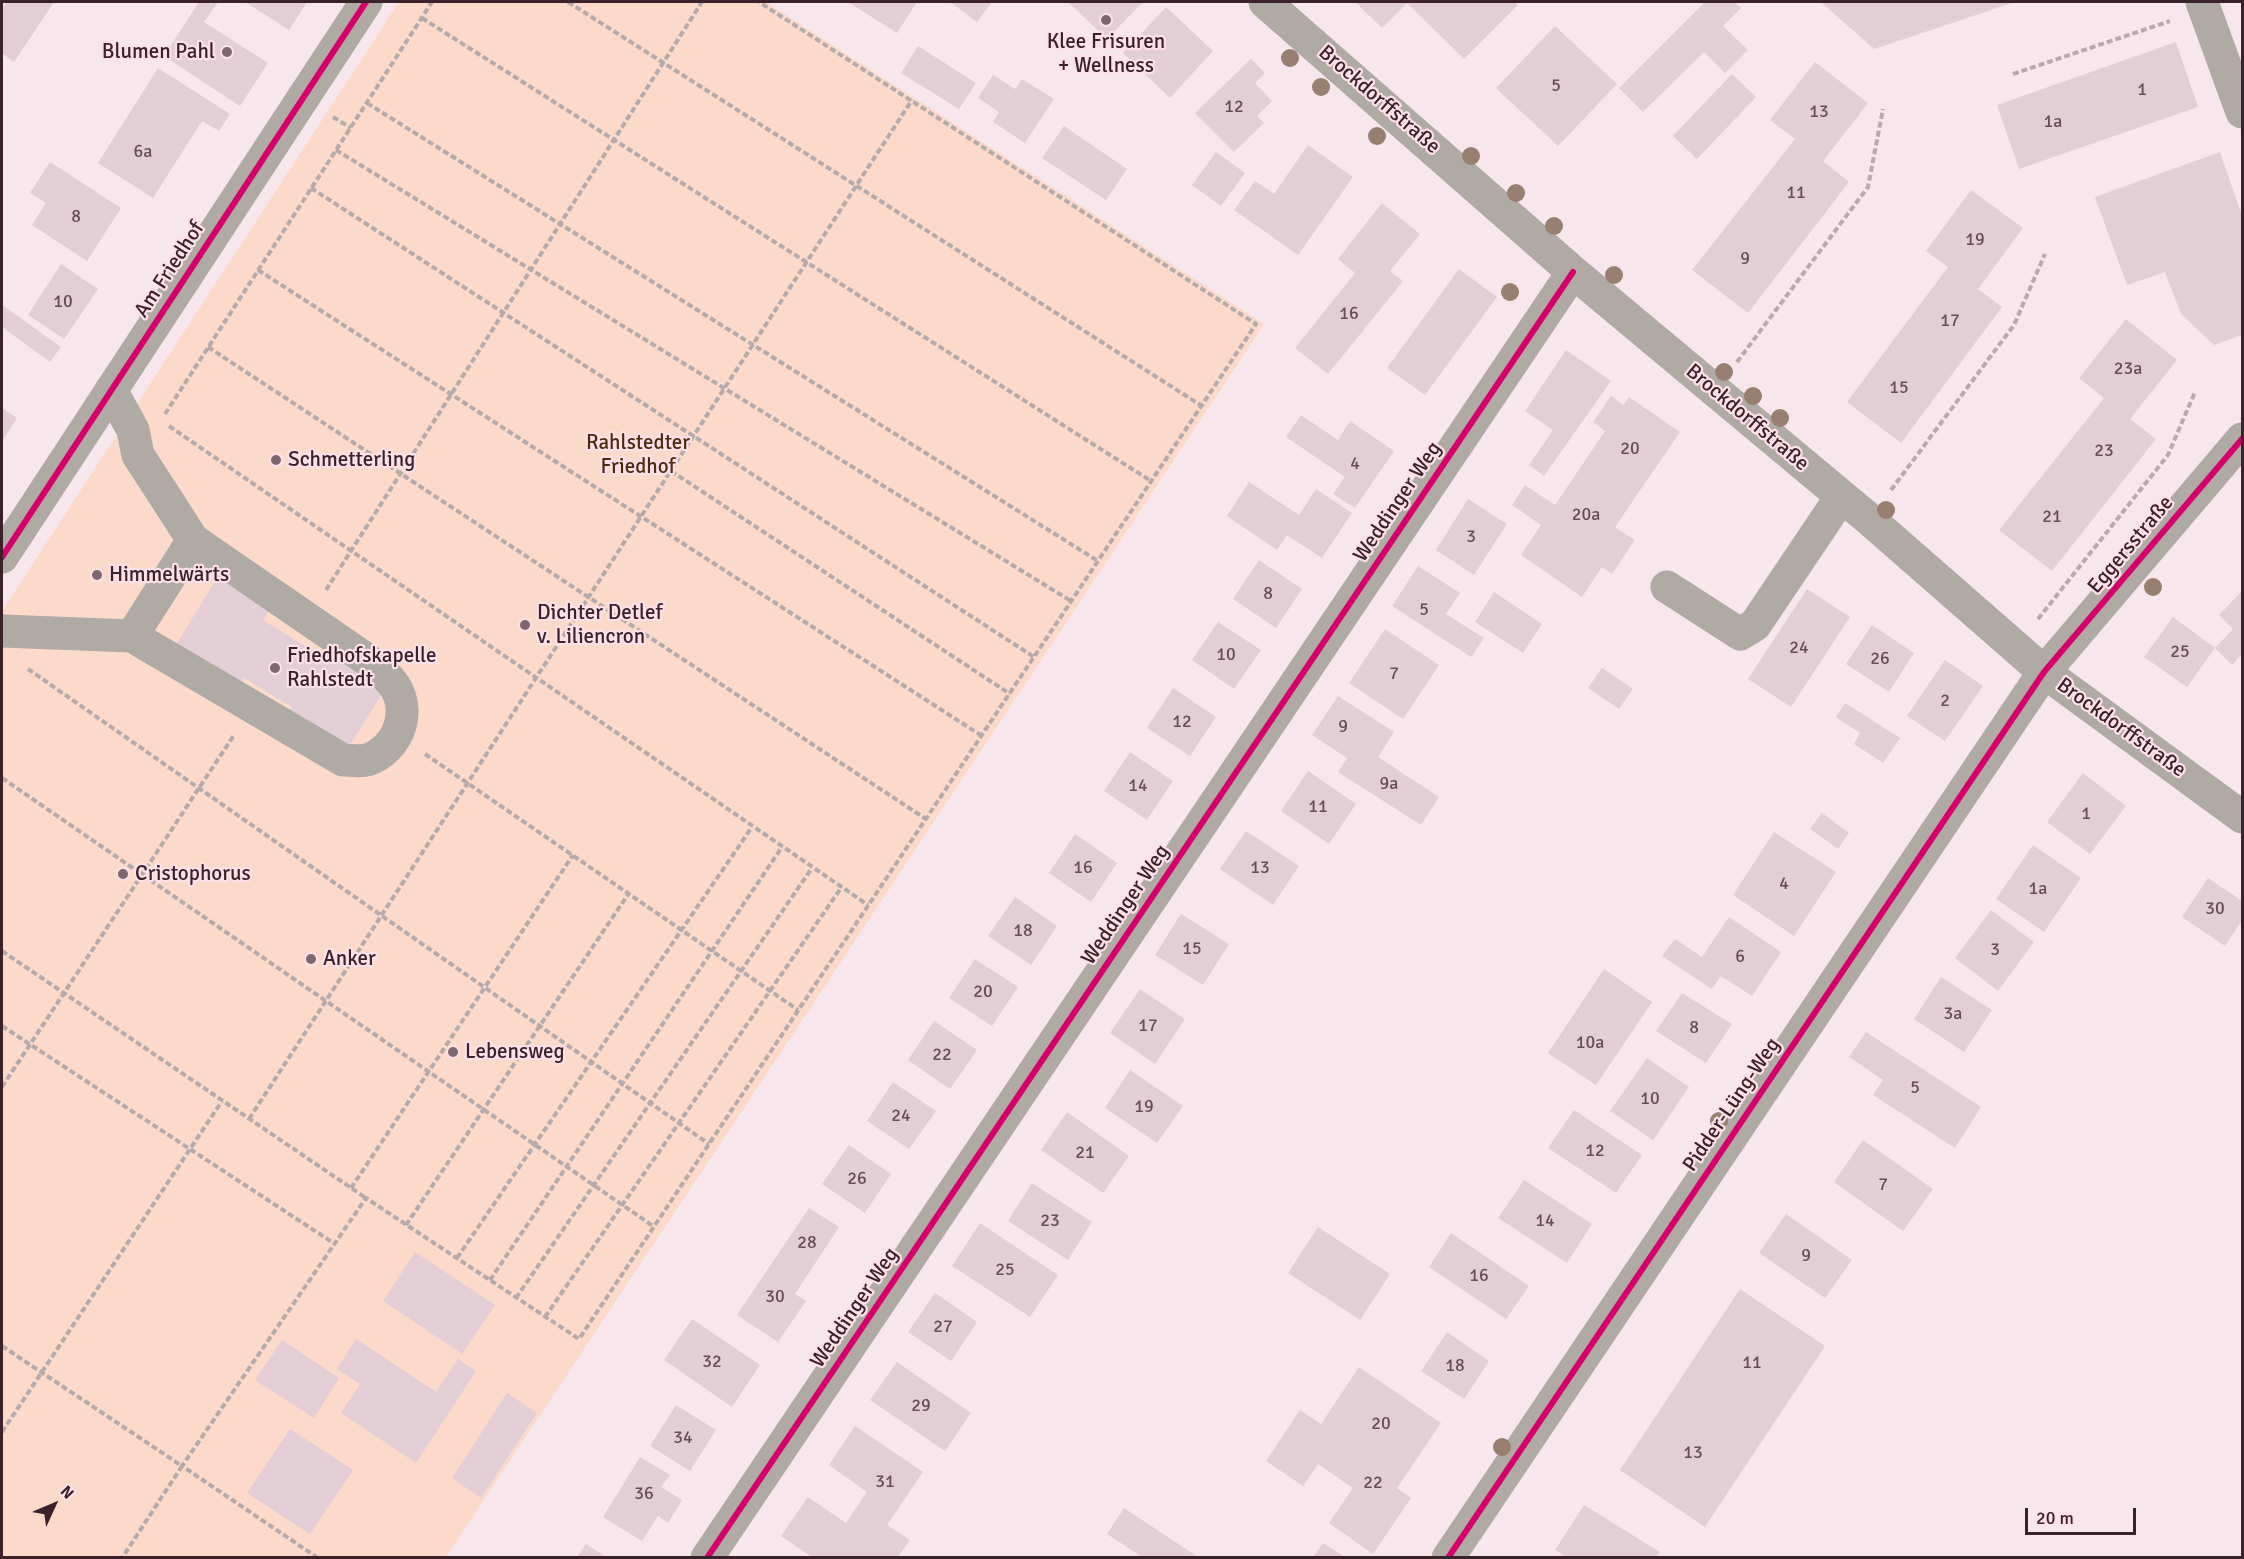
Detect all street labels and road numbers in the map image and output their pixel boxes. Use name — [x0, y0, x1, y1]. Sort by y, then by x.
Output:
street label: Brockdorffstraße — [1313, 40, 1445, 160]
street label: Am Friedhof — [130, 217, 210, 323]
street label: Brockdorffstraße — [1680, 359, 1814, 477]
street label: Weddinger Weg — [1349, 437, 1447, 567]
street label: Eggersstraße — [2083, 491, 2179, 599]
street label: Brockdorffstraße — [2052, 673, 2190, 783]
street label: Weddinger Weg — [1077, 840, 1175, 970]
street label: Pidder-Lüng-Weg — [1678, 1033, 1786, 1177]
street label: Weddinger Weg — [806, 1243, 904, 1373]

